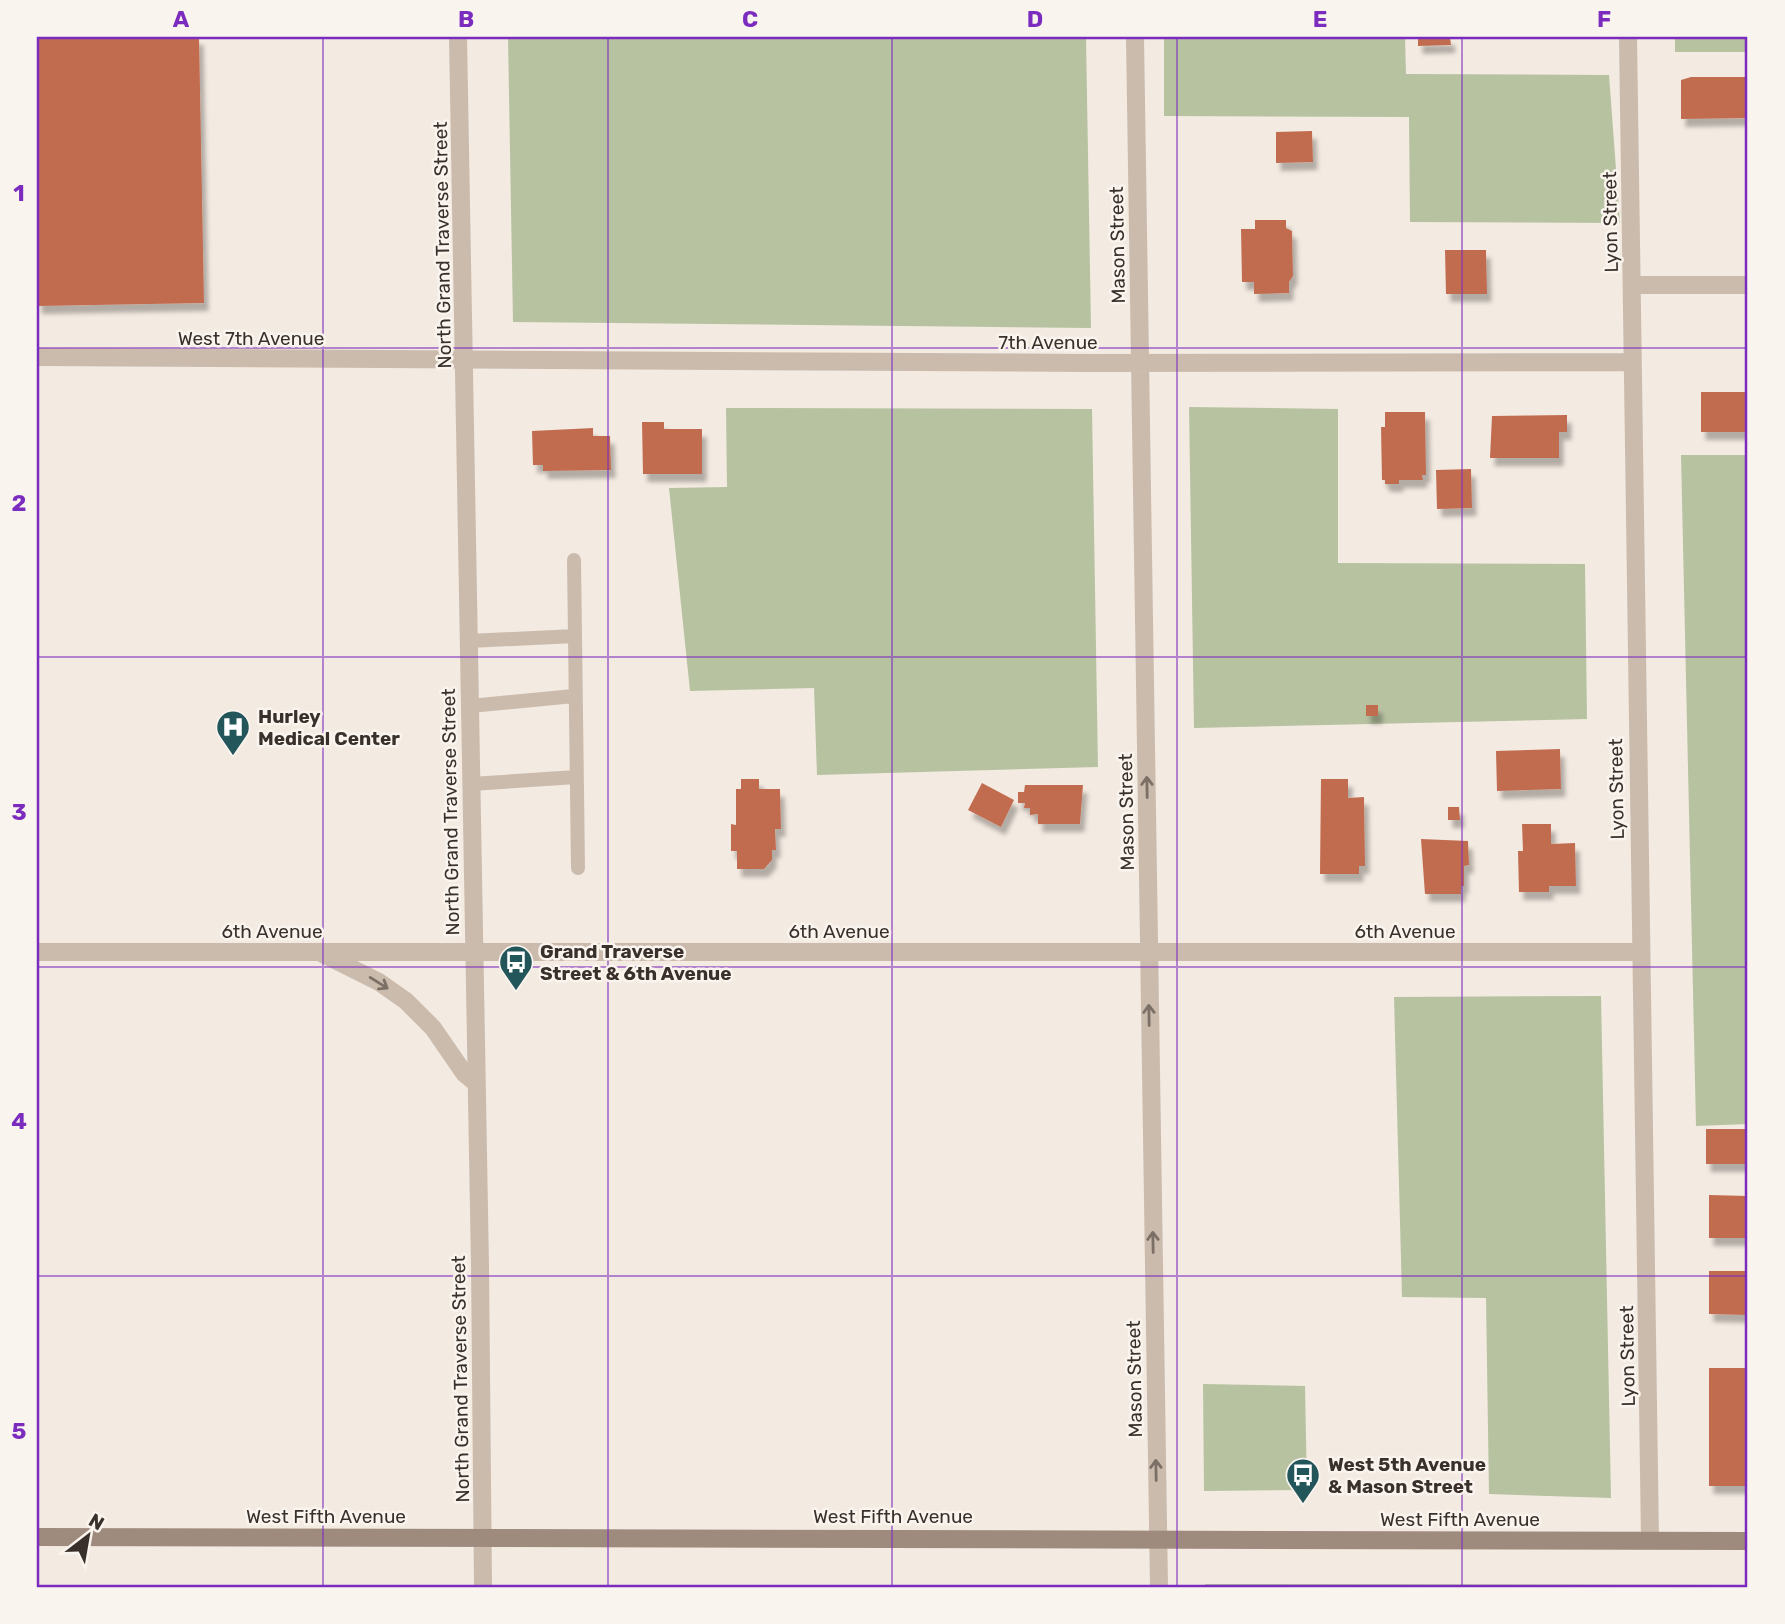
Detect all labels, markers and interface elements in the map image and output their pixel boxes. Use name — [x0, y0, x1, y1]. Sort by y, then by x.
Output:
text: A — [173, 5, 190, 33]
text: B — [458, 5, 474, 33]
text: C — [742, 5, 758, 33]
text: D — [1027, 5, 1043, 33]
text: E — [1313, 5, 1327, 33]
text: F — [1597, 5, 1611, 33]
street label: North Grand Traverse Street — [429, 121, 456, 369]
street label: Lyon Street — [1598, 171, 1623, 273]
text: 1 — [13, 179, 25, 207]
street label: Mason Street — [1105, 186, 1130, 304]
street label: West 7th Avenue — [178, 327, 324, 350]
street label: 7th Avenue — [998, 331, 1098, 354]
text: 2 — [12, 489, 26, 517]
street label: North Grand Traverse Street — [437, 688, 464, 936]
place label: Hurley Medical Center — [258, 705, 400, 750]
hospital icon: Hurley Medical Center — [214, 708, 252, 757]
street label: Lyon Street — [1604, 738, 1629, 840]
street label: Mason Street — [1114, 753, 1139, 871]
one-way arrow — [1140, 776, 1153, 799]
text: 3 — [11, 798, 27, 826]
street label: 6th Avenue — [221, 920, 323, 943]
street label: 6th Avenue — [788, 920, 890, 943]
street label: 6th Avenue — [1354, 920, 1456, 943]
place label: Grand Traverse Street & 6th Avenue — [540, 940, 732, 985]
bus stop icon: Grand Traverse Street & 6th Avenue — [497, 943, 535, 992]
one-way arrow — [369, 977, 389, 991]
one-way arrow — [1142, 1004, 1156, 1027]
text: 4 — [11, 1107, 27, 1135]
one-way arrow — [1146, 1231, 1160, 1254]
street label: North Grand Traverse Street — [447, 1255, 474, 1503]
street label: Lyon Street — [1615, 1305, 1640, 1407]
street label: Mason Street — [1122, 1320, 1147, 1438]
text: 5 — [12, 1417, 27, 1445]
place label: West 5th Avenue & Mason Street — [1328, 1453, 1486, 1498]
bus stop icon: West 5th Avenue & Mason Street — [1284, 1456, 1322, 1505]
one-way arrow — [1150, 1459, 1163, 1482]
north arrow — [52, 1502, 122, 1572]
street label: West Fifth Avenue — [246, 1505, 406, 1528]
street label: West Fifth Avenue — [813, 1505, 973, 1528]
text: N — [85, 1508, 108, 1535]
street label: West Fifth Avenue — [1380, 1508, 1540, 1531]

